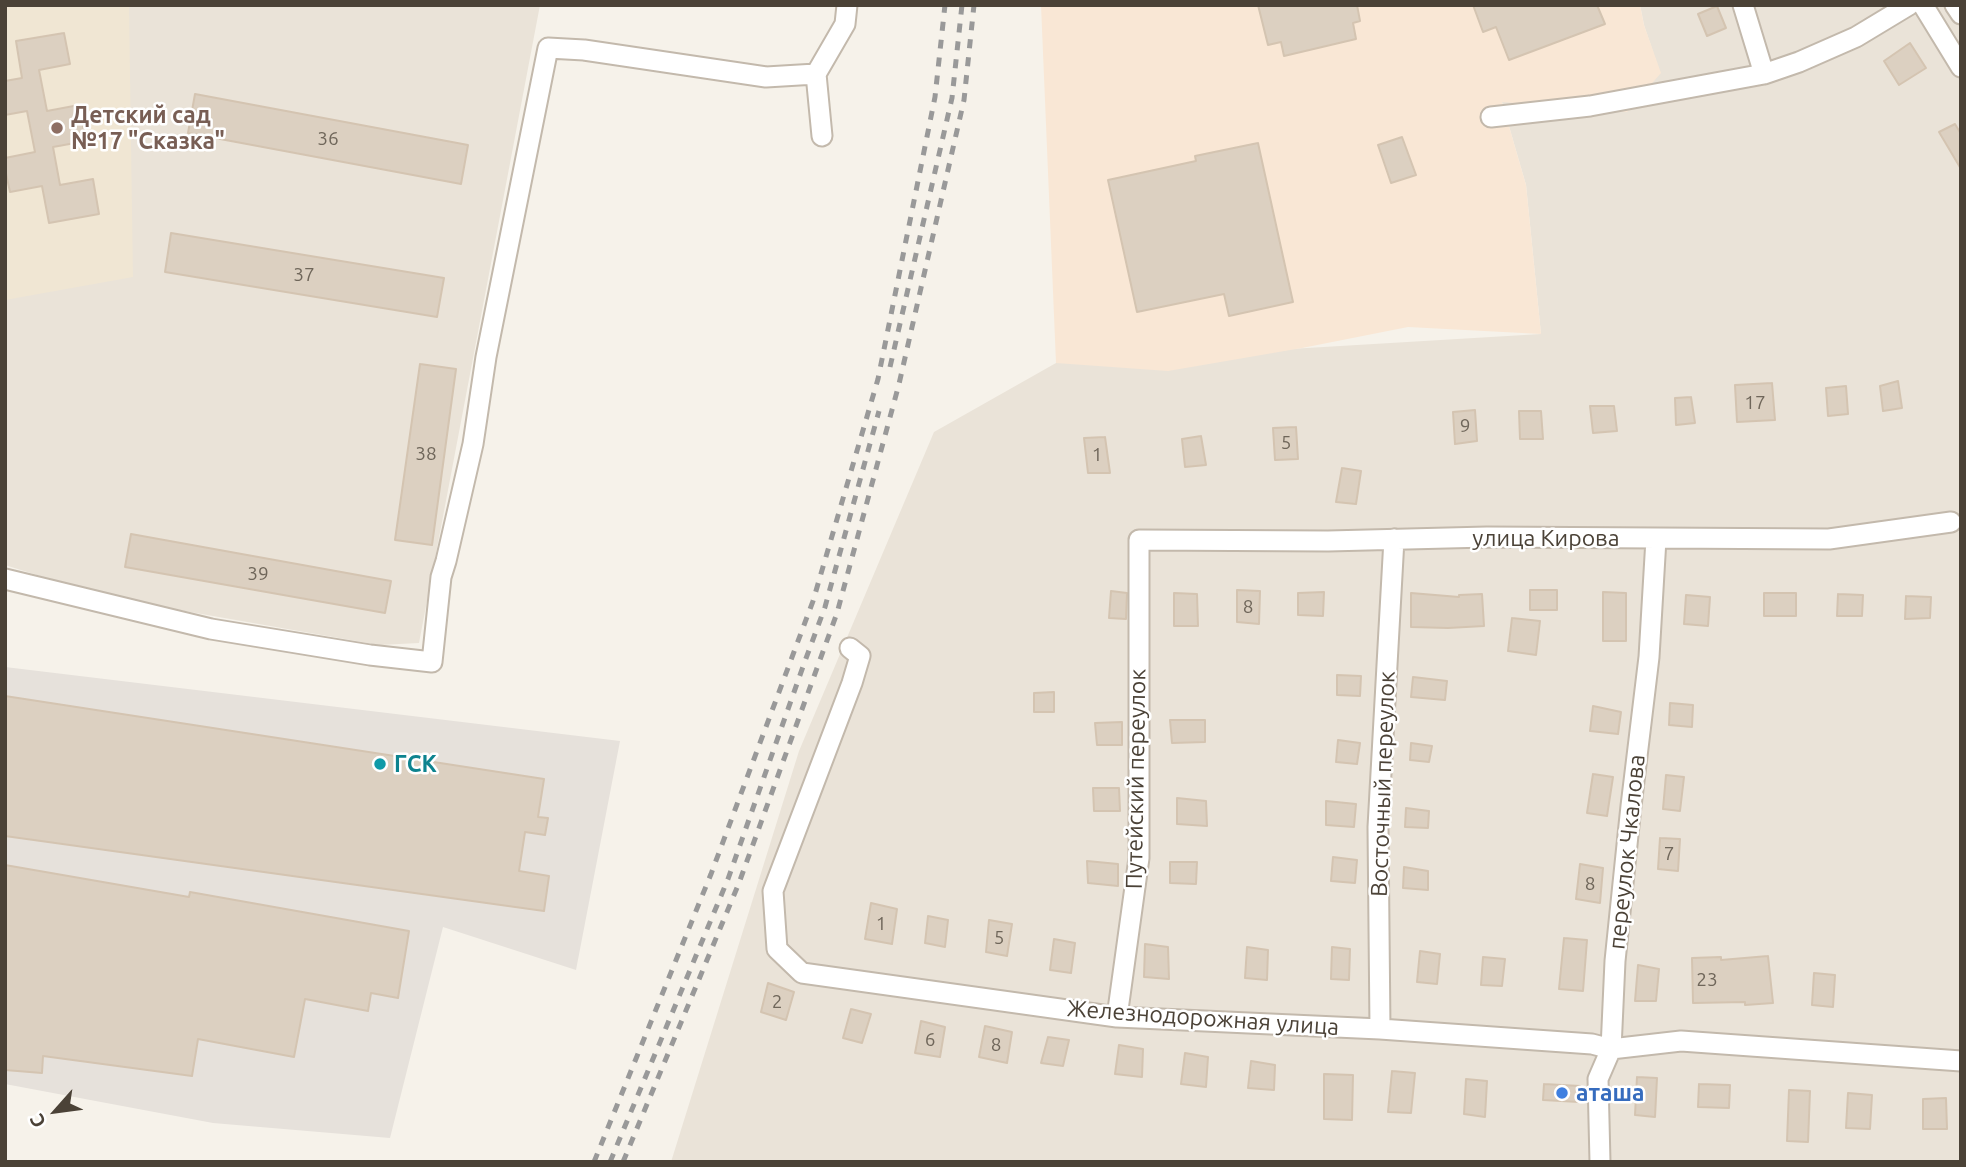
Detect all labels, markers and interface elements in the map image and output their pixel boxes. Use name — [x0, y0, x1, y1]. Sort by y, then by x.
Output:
place label: Детский сад №17 "Сказка" — [71, 101, 225, 155]
marker: Детский сад №17 "Сказка" — [49, 120, 65, 136]
house number: 36 — [317, 128, 339, 150]
house number: 37 — [293, 264, 315, 286]
house number: 17 — [1744, 392, 1766, 414]
house number: 9 — [1460, 415, 1470, 437]
house number: 5 — [1281, 432, 1291, 454]
house number: 38 — [415, 443, 437, 465]
house number: 1 — [1092, 444, 1102, 466]
street label: улица Кирова — [1472, 524, 1620, 552]
house number: 39 — [247, 563, 269, 585]
house number: 8 — [1243, 596, 1253, 618]
street label: Путейский переулок — [1120, 669, 1152, 889]
street label: Восточный переулок — [1365, 671, 1401, 897]
place label: ГСК — [394, 750, 437, 778]
street label: переулок Чкалова — [1603, 753, 1651, 951]
marker: ГСК — [372, 756, 388, 772]
house number: 7 — [1664, 843, 1674, 865]
house number: 8 — [1585, 873, 1595, 895]
house number: 1 — [876, 913, 886, 935]
house number: 5 — [994, 927, 1004, 949]
house number: 23 — [1696, 969, 1718, 991]
house number: 2 — [772, 991, 782, 1013]
street label: Железнодорожная улица — [1066, 995, 1340, 1041]
house number: 6 — [925, 1029, 935, 1051]
house number: 8 — [991, 1034, 1001, 1056]
north arrow — [21, 1076, 91, 1146]
place label: аташа — [1576, 1079, 1645, 1107]
marker: аташа — [1554, 1085, 1570, 1101]
text: С — [25, 1110, 50, 1131]

